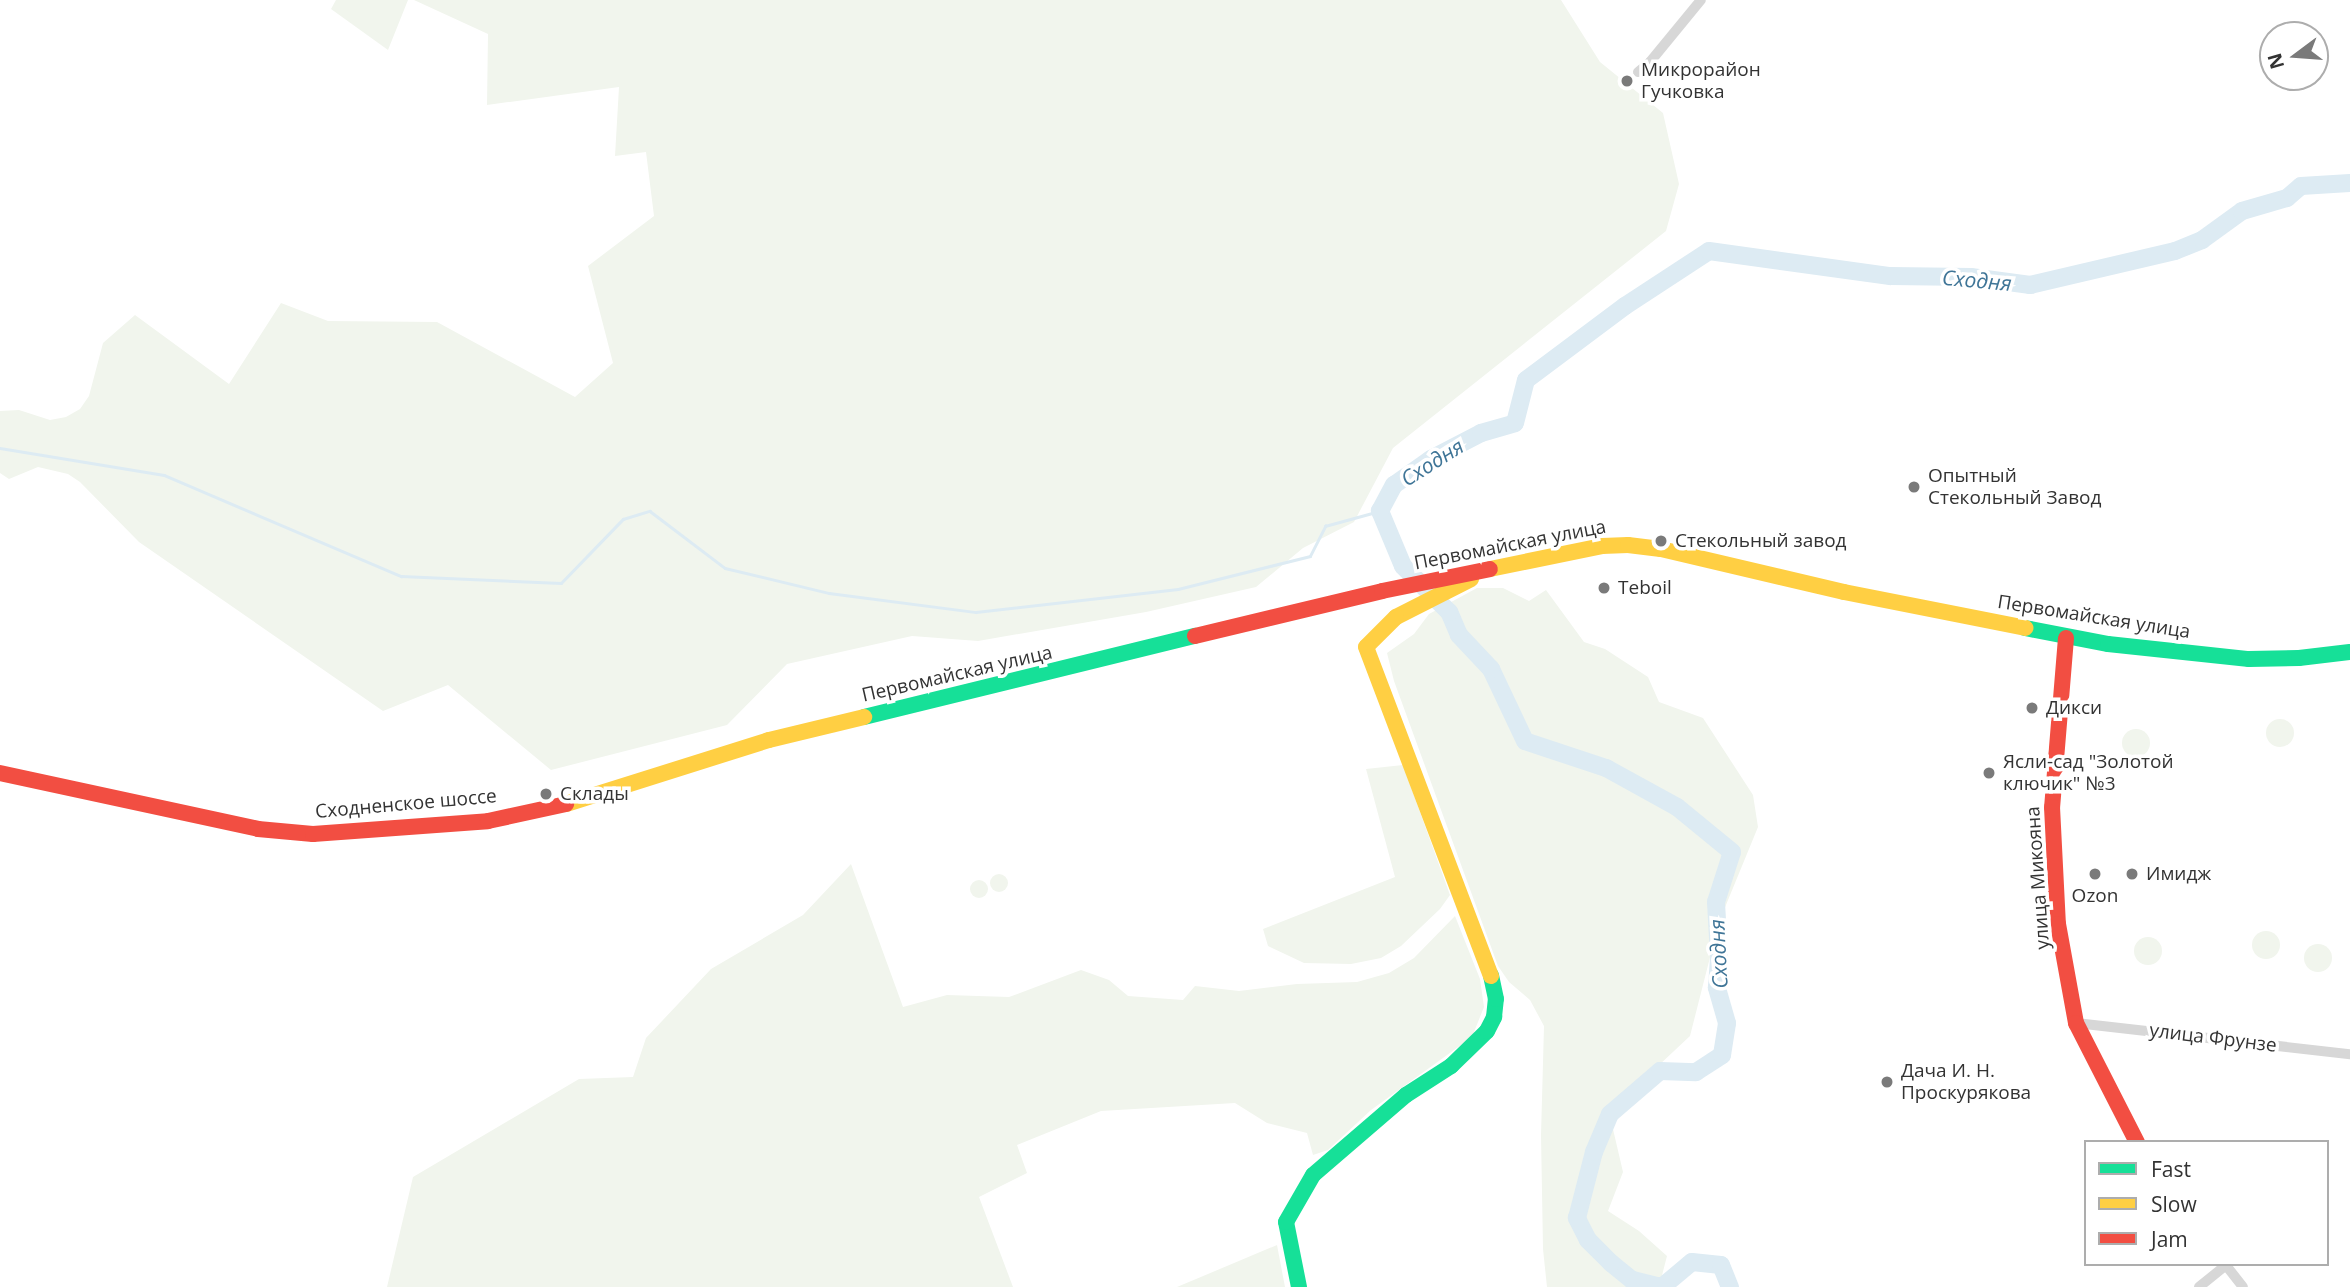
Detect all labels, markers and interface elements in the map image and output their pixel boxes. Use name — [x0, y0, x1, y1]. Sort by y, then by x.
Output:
north arrow — [2259, 21, 2329, 91]
text: N — [2261, 50, 2290, 72]
place label: Микрорайон Гучковка — [1641, 59, 1761, 103]
marker: Микрорайон Гучковка — [1619, 73, 1635, 89]
water label: Сходня — [1941, 264, 2013, 296]
water label: Сходня — [1396, 433, 1468, 491]
place label: Опытный Стекольный Завод — [1928, 465, 2101, 509]
marker: Опытный Стекольный Завод — [1906, 479, 1922, 495]
street label: Первомайская улица — [1412, 515, 1608, 575]
place label: Стекольный завод — [1675, 530, 1847, 552]
marker: Стекольный завод — [1653, 533, 1669, 549]
place label: Teboil — [1618, 577, 1672, 599]
marker: Teboil — [1596, 580, 1612, 596]
street label: Первомайская улица — [1996, 590, 2192, 644]
street label: Первомайская улица — [859, 641, 1055, 707]
place label: Дикси — [2046, 697, 2102, 719]
marker: Дикси — [2024, 700, 2040, 716]
place label: Ясли-сад "Золотой ключик" №3 — [2003, 751, 2174, 795]
marker: Ясли-сад "Золотой ключик" №3 — [1981, 765, 1997, 781]
place label: Склады — [560, 783, 629, 805]
street label: Сходненское шоссе — [314, 785, 498, 823]
marker: Склады — [538, 786, 554, 802]
street label: улица Микояна — [2022, 806, 2054, 950]
place label: Имидж — [2146, 863, 2211, 885]
marker: Ozon — [2087, 866, 2103, 882]
marker: Имидж — [2124, 866, 2140, 882]
place label: Ozon — [2072, 885, 2118, 907]
water label: Сходня — [1704, 919, 1732, 989]
street label: улица Фрунзе — [2148, 1019, 2278, 1057]
place label: Дача И. Н. Проскурякова — [1901, 1060, 2031, 1104]
marker: Дача И. Н. Проскурякова — [1879, 1074, 1895, 1090]
legend — [2084, 1140, 2329, 1266]
text: Fast — [2151, 1155, 2191, 1183]
text: Slow — [2151, 1190, 2197, 1218]
text: Jam — [2151, 1225, 2188, 1253]

